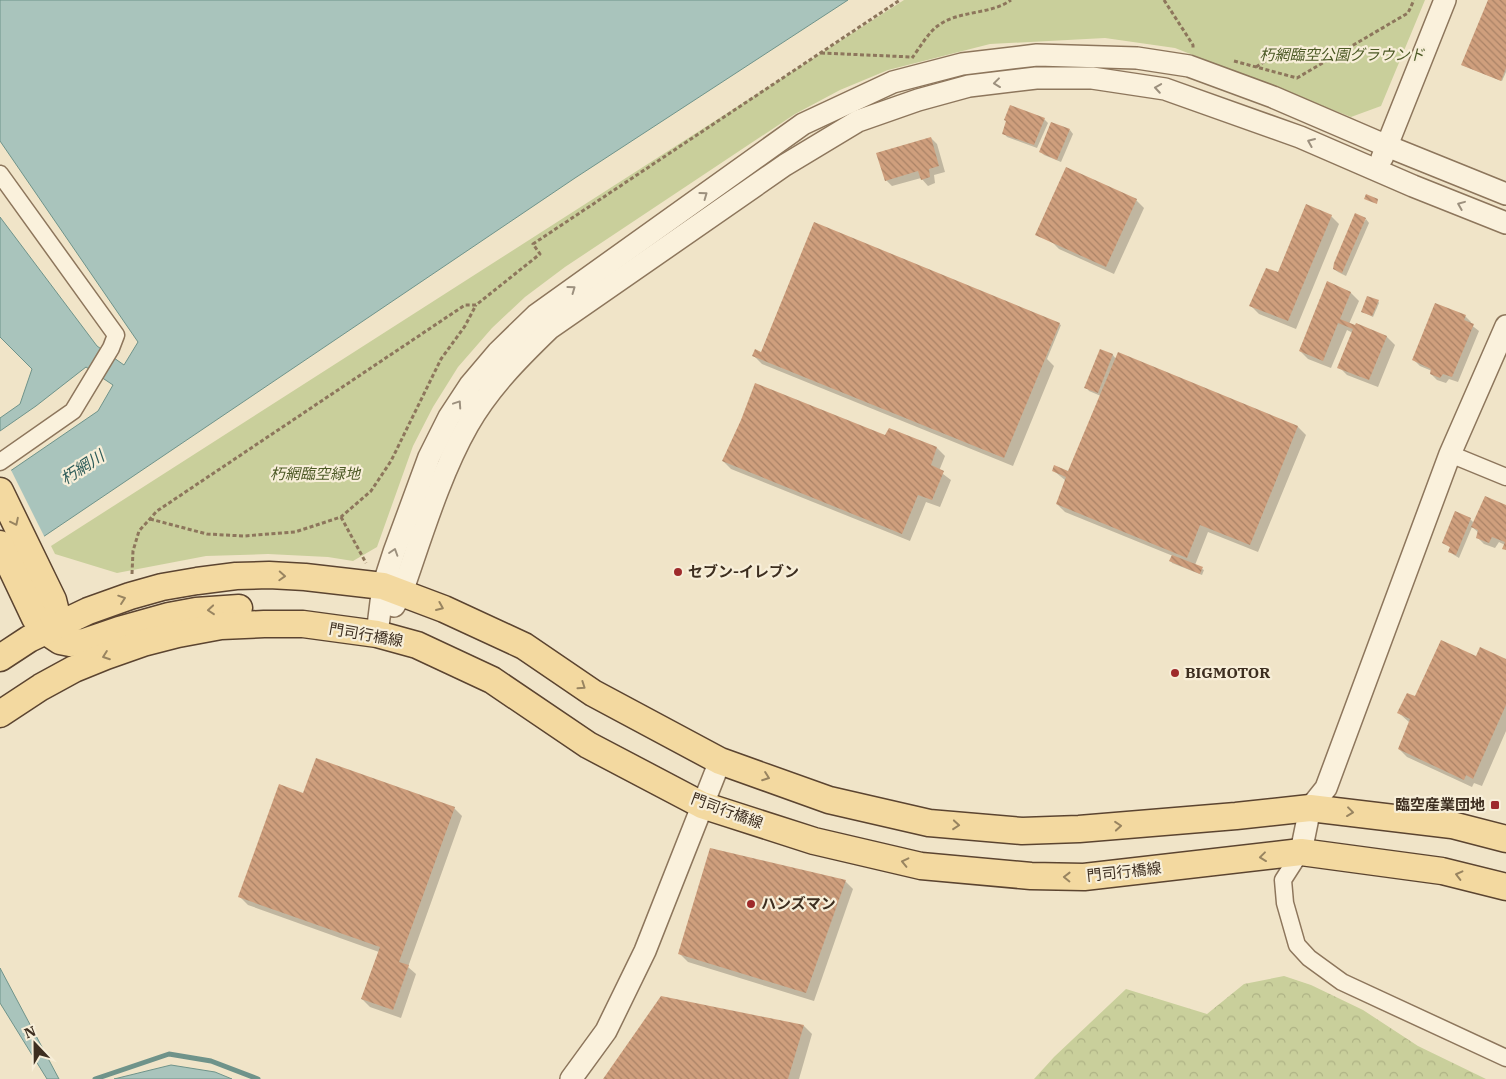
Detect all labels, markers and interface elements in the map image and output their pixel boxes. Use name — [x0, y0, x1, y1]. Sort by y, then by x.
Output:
park label: 朽網臨空公園グラウンド — [1259, 45, 1425, 64]
one-way arrow — [992, 77, 1000, 88]
one-way arrow — [1154, 84, 1162, 94]
one-way arrow — [1307, 138, 1316, 149]
one-way arrow — [698, 192, 708, 201]
one-way arrow — [1457, 201, 1466, 212]
one-way arrow — [566, 287, 575, 295]
one-way arrow — [452, 400, 461, 409]
water label: 朽網川 — [56, 444, 109, 488]
park label: 朽網臨空緑地 — [270, 464, 362, 483]
one-way arrow — [9, 517, 19, 526]
one-way arrow — [388, 549, 398, 557]
place label: セブン-イレブン — [688, 562, 799, 581]
marker: セブン-イレブン — [672, 566, 684, 578]
one-way arrow — [279, 571, 287, 582]
one-way arrow — [118, 594, 126, 604]
one-way arrow — [436, 602, 444, 612]
one-way arrow — [207, 604, 215, 615]
street label: 門司行橋線 — [327, 619, 405, 650]
one-way arrow — [102, 650, 111, 660]
place label: BIGMOTOR — [1185, 663, 1270, 682]
marker: BIGMOTOR — [1169, 667, 1181, 679]
one-way arrow — [576, 680, 586, 689]
one-way arrow — [761, 771, 769, 781]
street label: 門司行橋線 — [689, 789, 766, 832]
place label: 臨空産業団地 — [1395, 795, 1485, 814]
marker: 臨空産業団地 — [1489, 799, 1501, 811]
one-way arrow — [1346, 806, 1354, 817]
one-way arrow — [953, 820, 961, 831]
one-way arrow — [1115, 821, 1123, 832]
one-way arrow — [1259, 851, 1267, 862]
one-way arrow — [901, 857, 910, 868]
street label: 門司行橋線 — [1086, 858, 1162, 885]
one-way arrow — [1454, 870, 1463, 881]
one-way arrow — [1063, 872, 1070, 882]
place label: ハンズマン — [761, 894, 836, 913]
marker: ハンズマン — [745, 898, 757, 910]
north arrow — [10, 1019, 60, 1069]
text: N — [22, 1022, 39, 1042]

